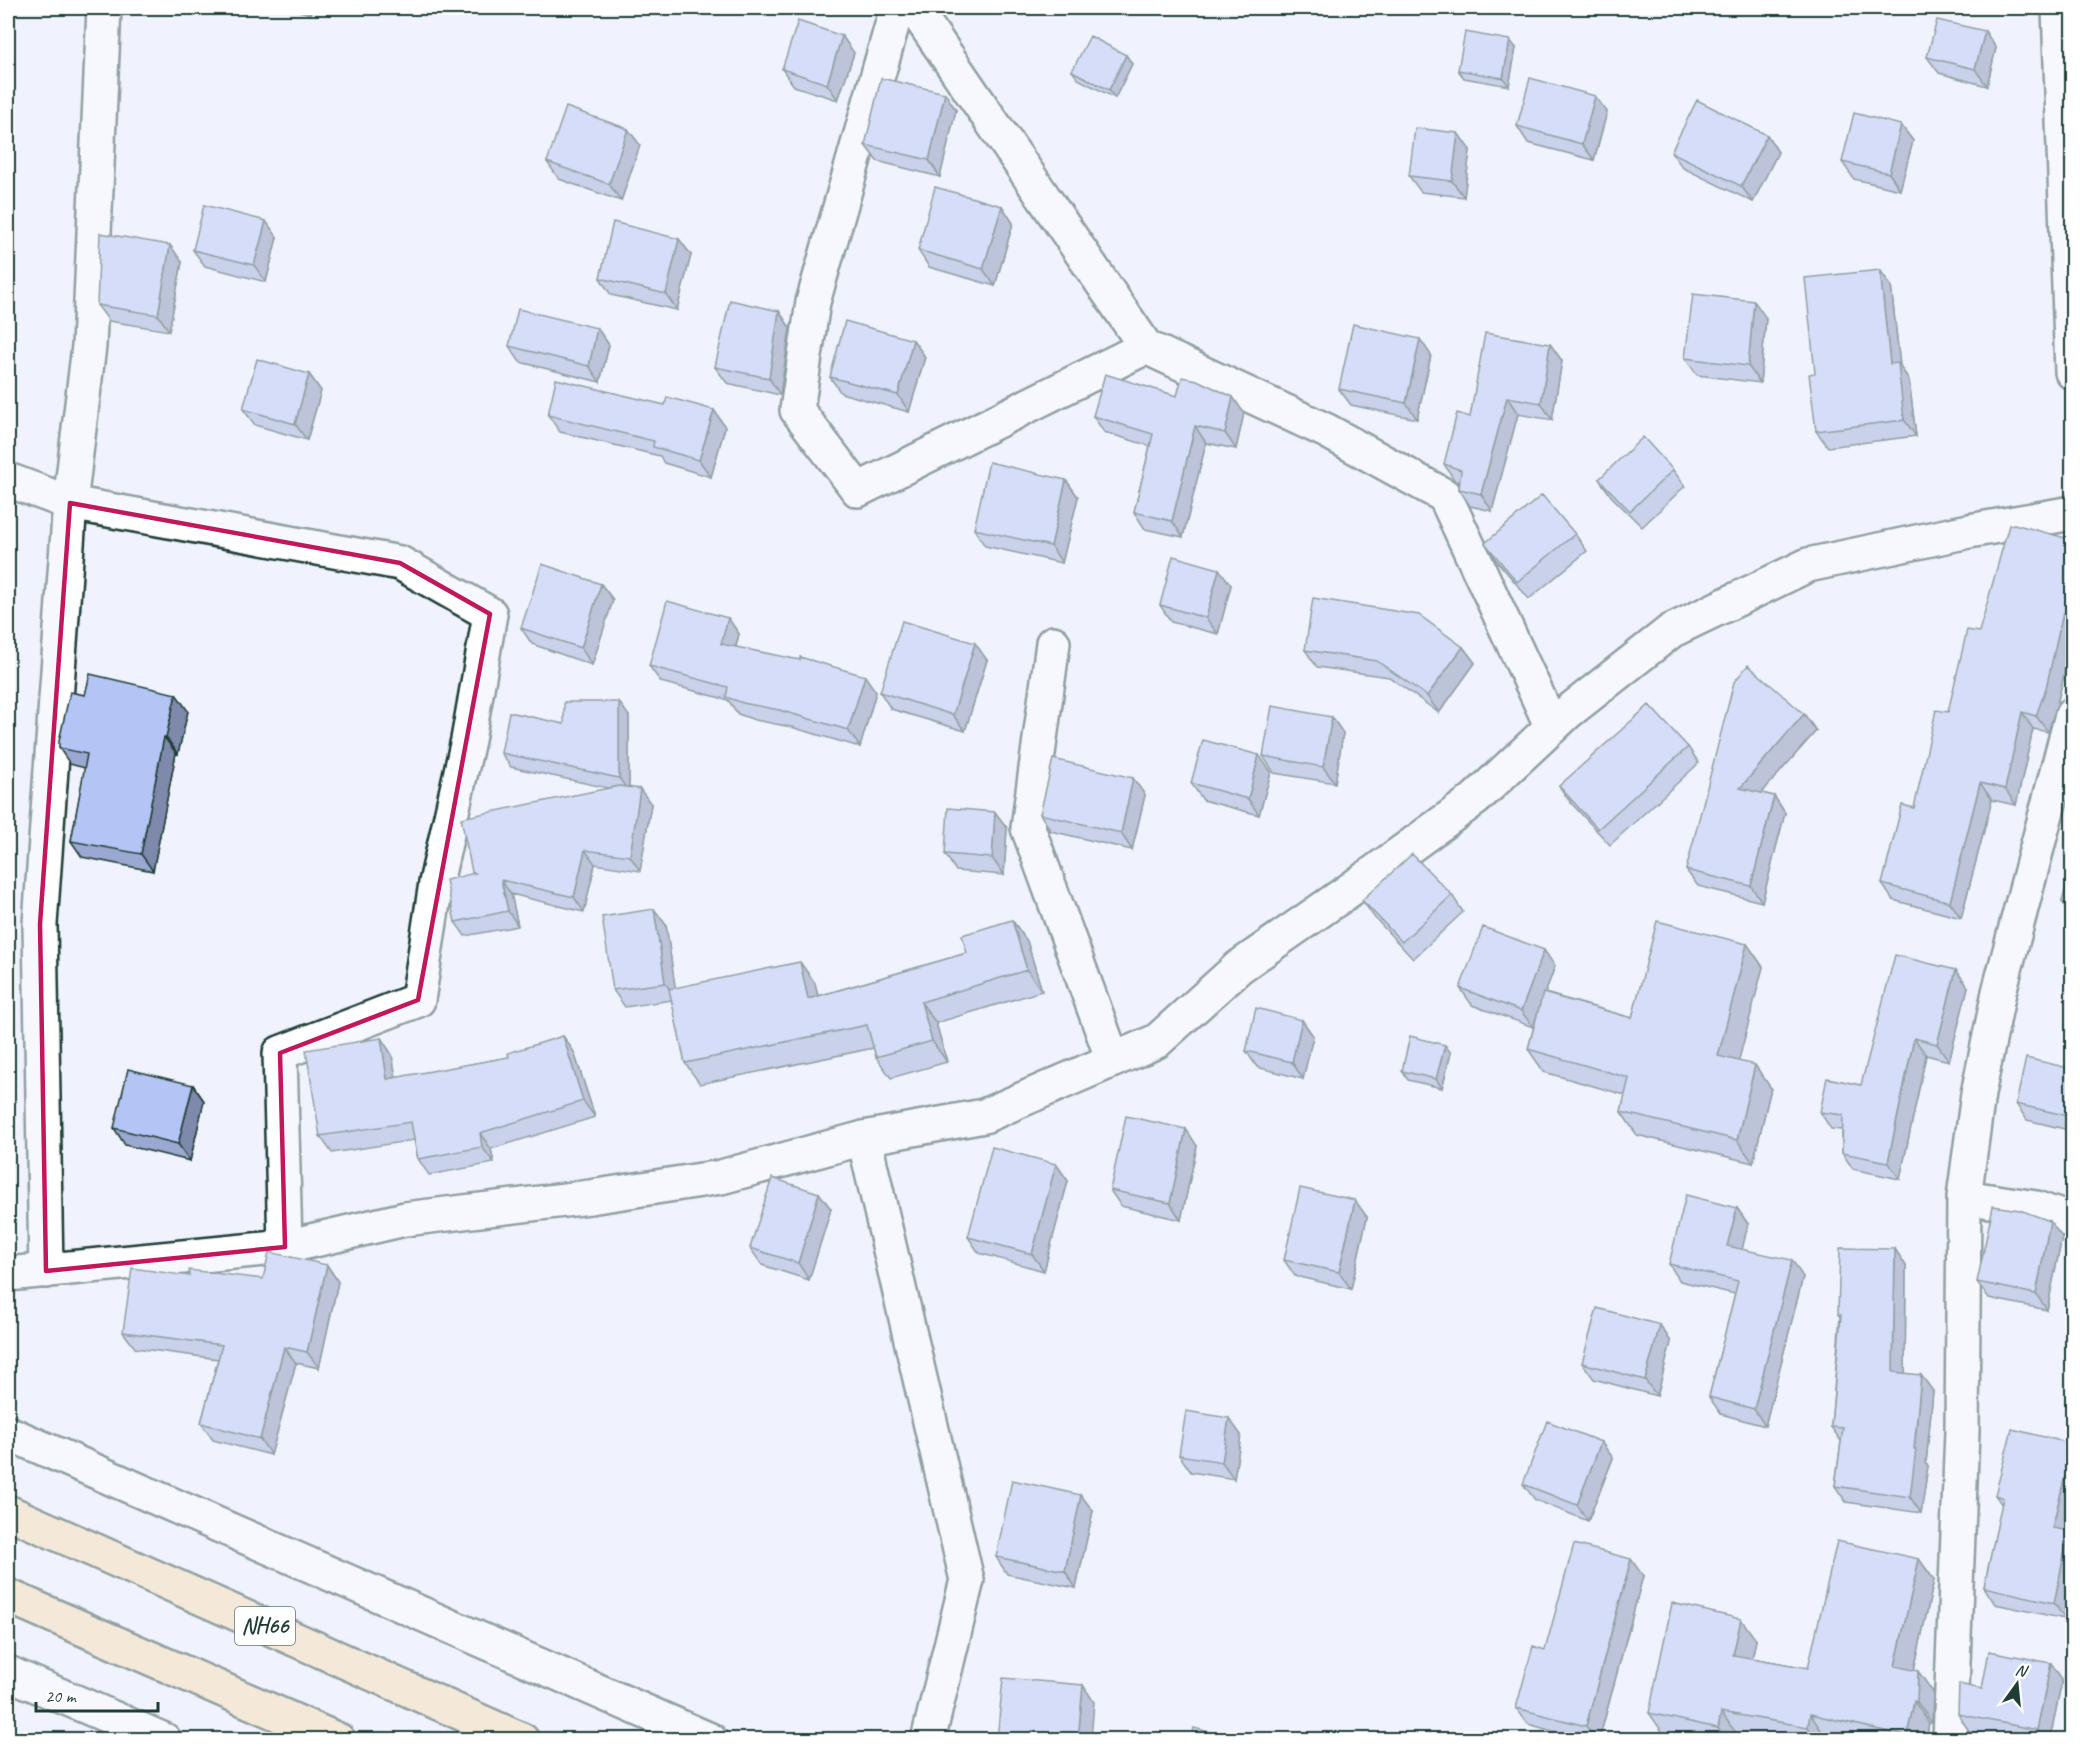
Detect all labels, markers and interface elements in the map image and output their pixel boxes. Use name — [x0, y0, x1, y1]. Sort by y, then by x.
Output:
road number: NH66 — [235, 1607, 295, 1645]
north arrow — [1987, 1654, 2047, 1714]
text: N — [2013, 1660, 2031, 1682]
scale bar — [36, 1675, 158, 1713]
text: 20 m — [45, 1685, 78, 1707]

